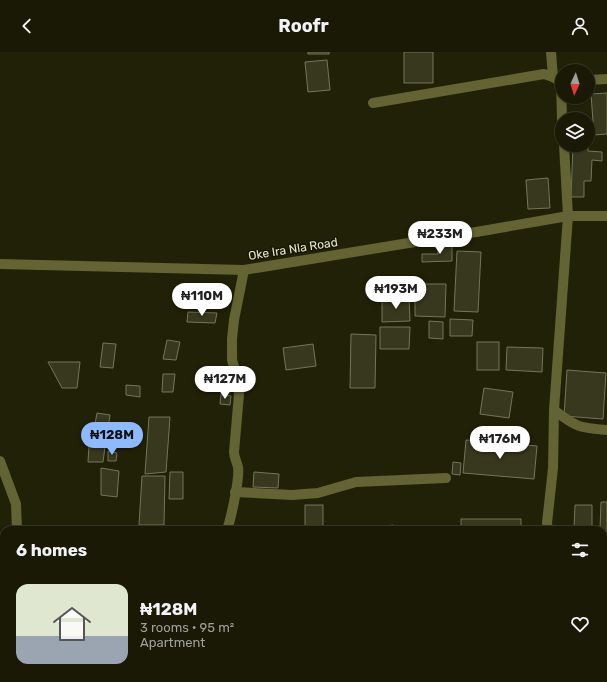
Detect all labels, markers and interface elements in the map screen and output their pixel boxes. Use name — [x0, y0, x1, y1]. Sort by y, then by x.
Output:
icon: back — [16, 15, 38, 37]
text: Roofr — [278, 15, 329, 37]
icon: person — [569, 15, 591, 37]
north arrow — [555, 64, 595, 104]
map controls — [555, 64, 595, 152]
button: layers — [555, 112, 595, 152]
pin: ₦233M — [412, 221, 468, 255]
text: ₦233M — [417, 226, 463, 241]
street label: Oke Ira Nla Road — [247, 235, 339, 263]
pin: ₦193M — [368, 276, 424, 310]
text: ₦193M — [374, 281, 418, 296]
pin: ₦110M — [174, 283, 230, 317]
text: ₦110M — [181, 288, 223, 303]
pin: ₦127M — [197, 366, 253, 400]
text: ₦127M — [204, 371, 246, 386]
pin: ₦128M — [84, 422, 140, 456]
pin: ₦176M — [472, 426, 528, 460]
text: ₦128M — [90, 427, 134, 442]
text: ₦176M — [479, 431, 521, 446]
icon: filters — [569, 539, 591, 561]
text: 6 homes — [16, 540, 87, 560]
text: ₦128M — [140, 599, 197, 619]
icon: home — [48, 600, 96, 648]
icon: heart — [569, 613, 591, 635]
text: 3 rooms · 95 m² — [140, 620, 234, 635]
text: Apartment — [140, 635, 205, 650]

